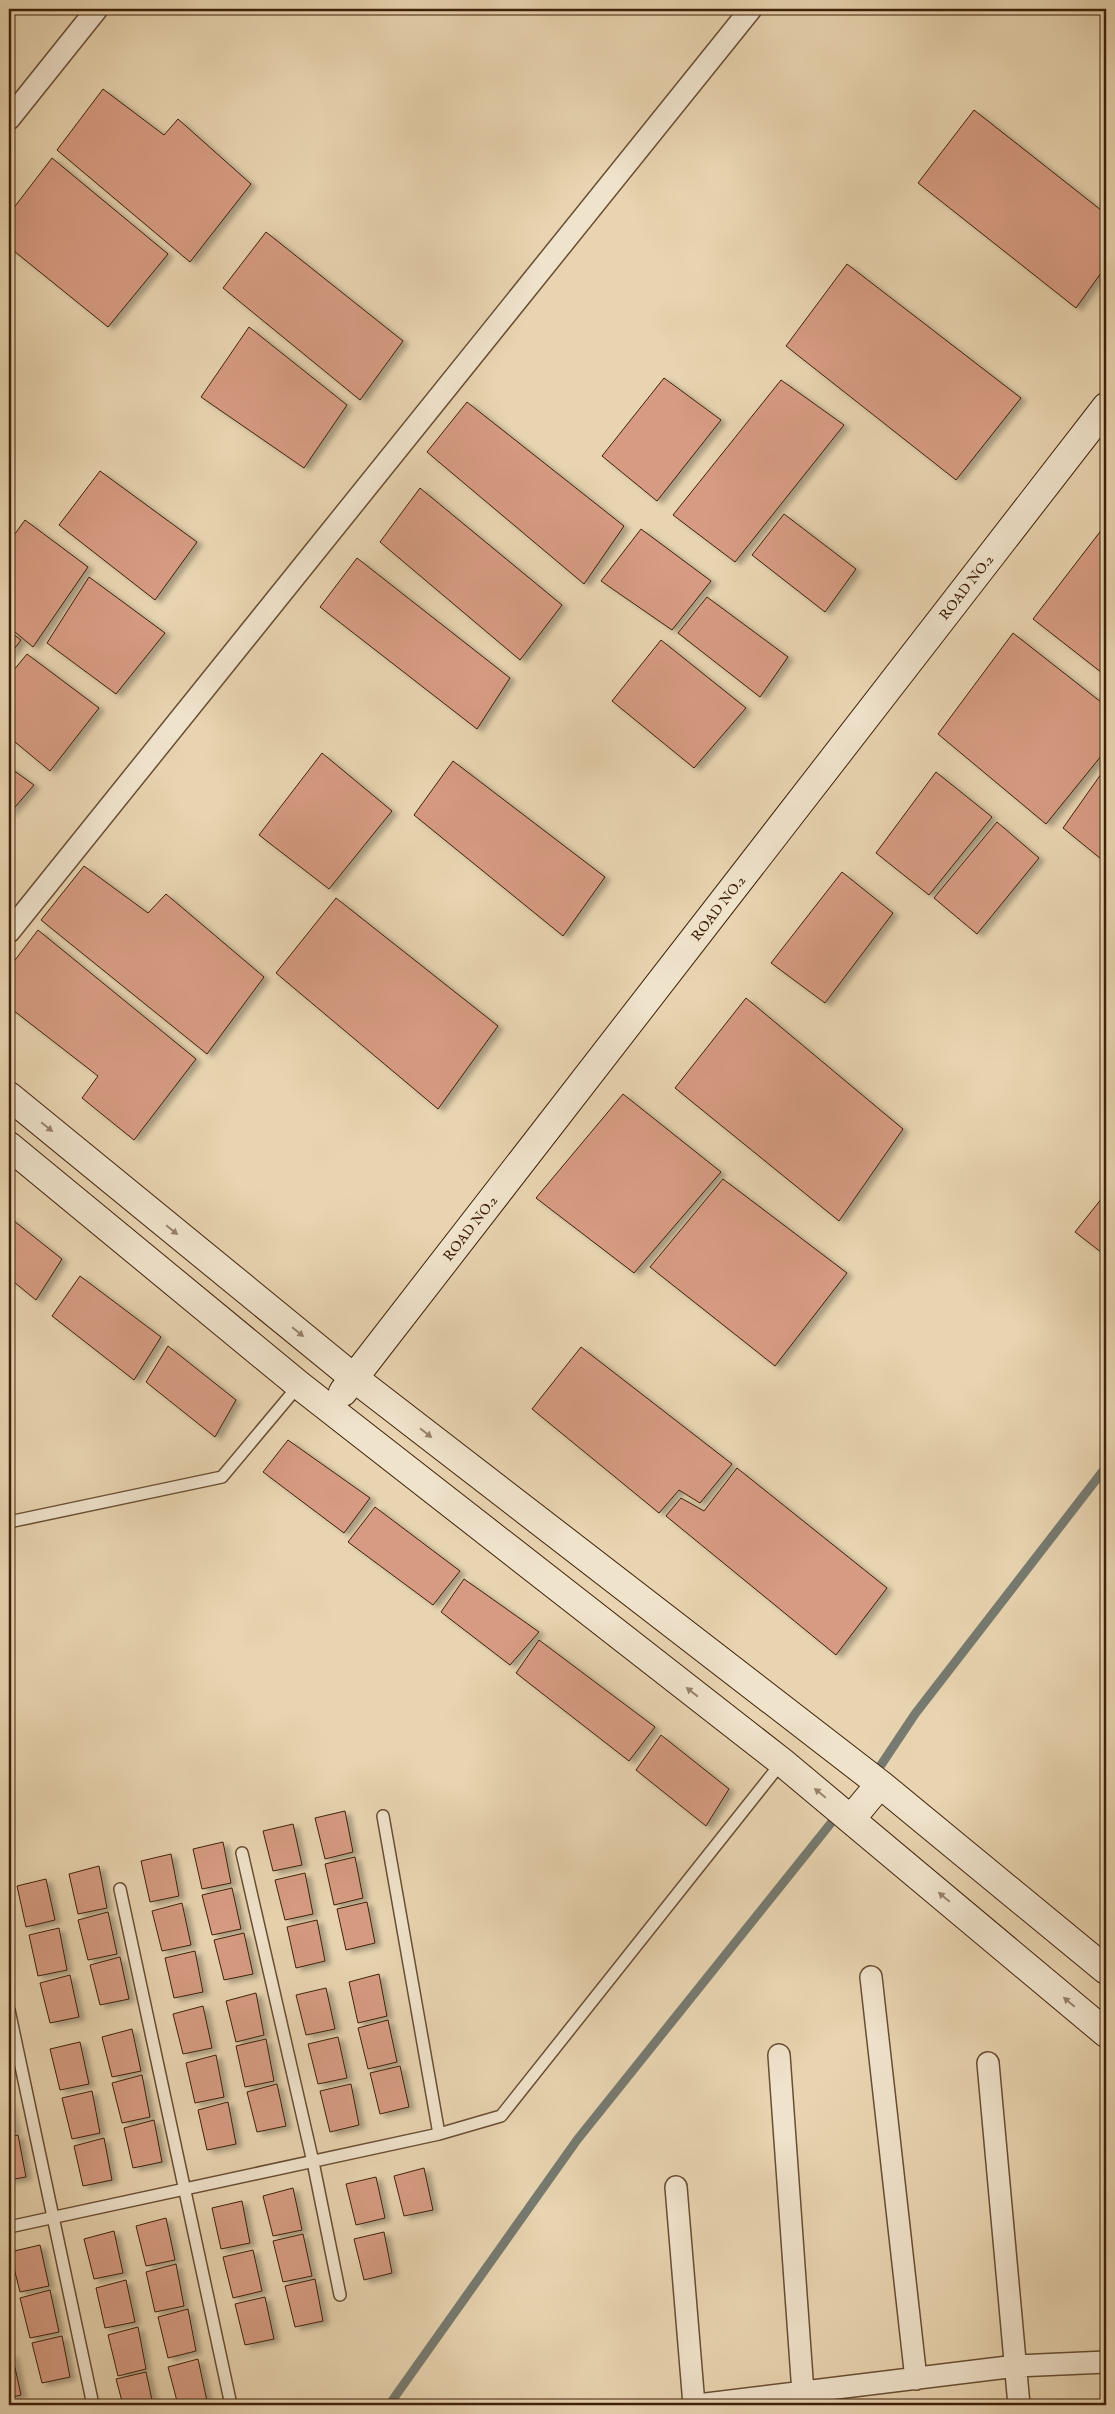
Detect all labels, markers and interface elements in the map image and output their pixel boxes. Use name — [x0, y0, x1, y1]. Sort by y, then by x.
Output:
street label: ROAD NO.2 — [936, 551, 998, 624]
street label: ROAD NO.2 — [688, 872, 750, 945]
one-way arrow — [40, 1121, 53, 1132]
street label: ROAD NO.2 — [440, 1192, 502, 1265]
one-way arrow — [166, 1224, 179, 1235]
one-way arrow — [291, 1327, 304, 1338]
one-way arrow — [419, 1428, 432, 1439]
one-way arrow — [686, 1687, 699, 1698]
one-way arrow — [814, 1787, 827, 1798]
one-way arrow — [938, 1892, 951, 1903]
one-way arrow — [1063, 1996, 1076, 2007]

